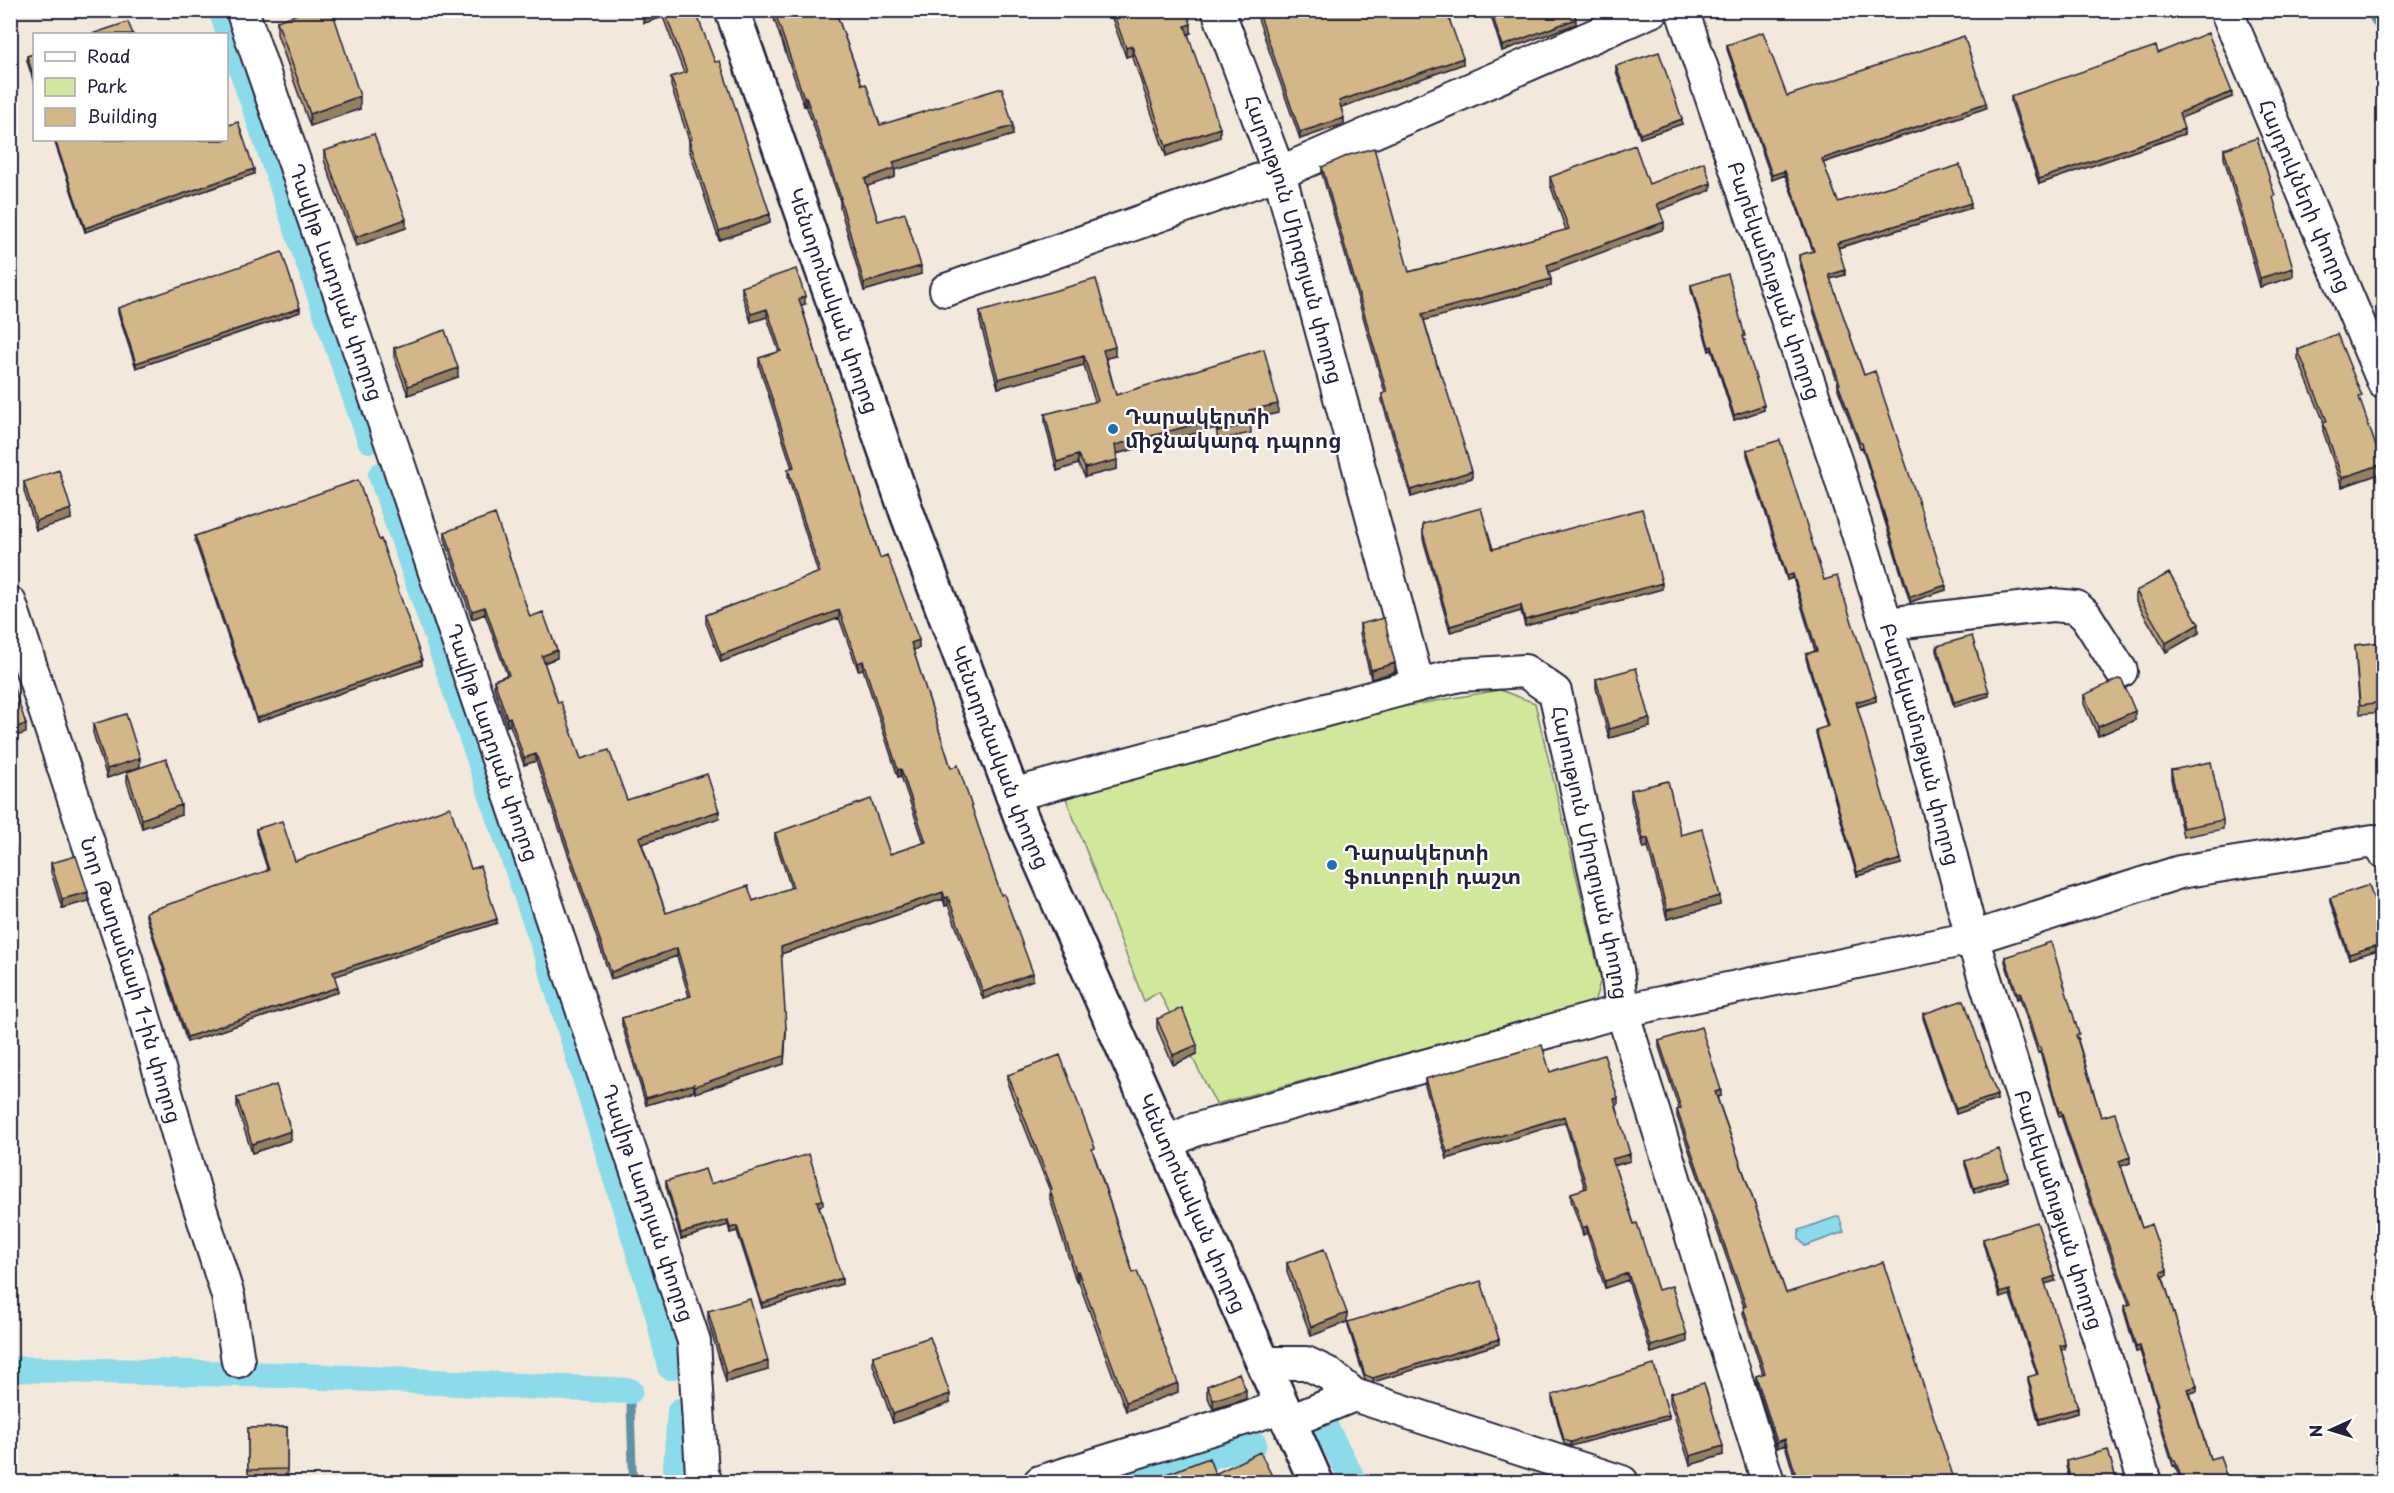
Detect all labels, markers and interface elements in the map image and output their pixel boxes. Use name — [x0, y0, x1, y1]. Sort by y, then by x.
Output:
legend — [33, 33, 228, 141]
text: Road — [87, 42, 131, 69]
text: Park — [87, 72, 127, 99]
street label: Հարություն Միրզոյան փողոց — [1237, 90, 1353, 387]
street label: Հայդուկների փողոց — [2251, 94, 2362, 297]
text: Building — [87, 102, 157, 129]
street label: Բարեկամության փողոց — [1721, 157, 1831, 404]
street label: Դավիթ Լադոյան փողոց — [282, 158, 394, 405]
street label: Կենտրոնական փողոց — [781, 183, 889, 418]
place label: Դարակերտի միջնակարգ դպրոց — [1125, 399, 1341, 455]
marker: Դարակերտի միջնակարգ դպրոց — [1106, 422, 1120, 436]
street label: Դավիթ Լադոյան փողոց — [439, 618, 549, 865]
street label: Բարեկամության փողոց — [1873, 618, 1970, 868]
street label: Կենտրոնական փողոց — [944, 640, 1060, 873]
street label: Հարություն Միրզոյան փողոց — [1544, 702, 1639, 1001]
street label: Նոր Թաղամասի 1-ին փողոց — [73, 832, 192, 1126]
place label: Դարակերտի ֆուտբոլի դաշտ — [1344, 835, 1521, 891]
marker: Դարակերտի ֆուտբոլի դաշտ — [1325, 858, 1339, 872]
street label: Դավիթ Լադոյան փողոց — [594, 1079, 704, 1326]
street label: Բարեկամության փողոց — [2007, 1085, 2114, 1333]
street label: Կենտրոնական փողոց — [1132, 1088, 1257, 1318]
north arrow — [2301, 1400, 2361, 1460]
text: N — [2303, 1424, 2327, 1438]

